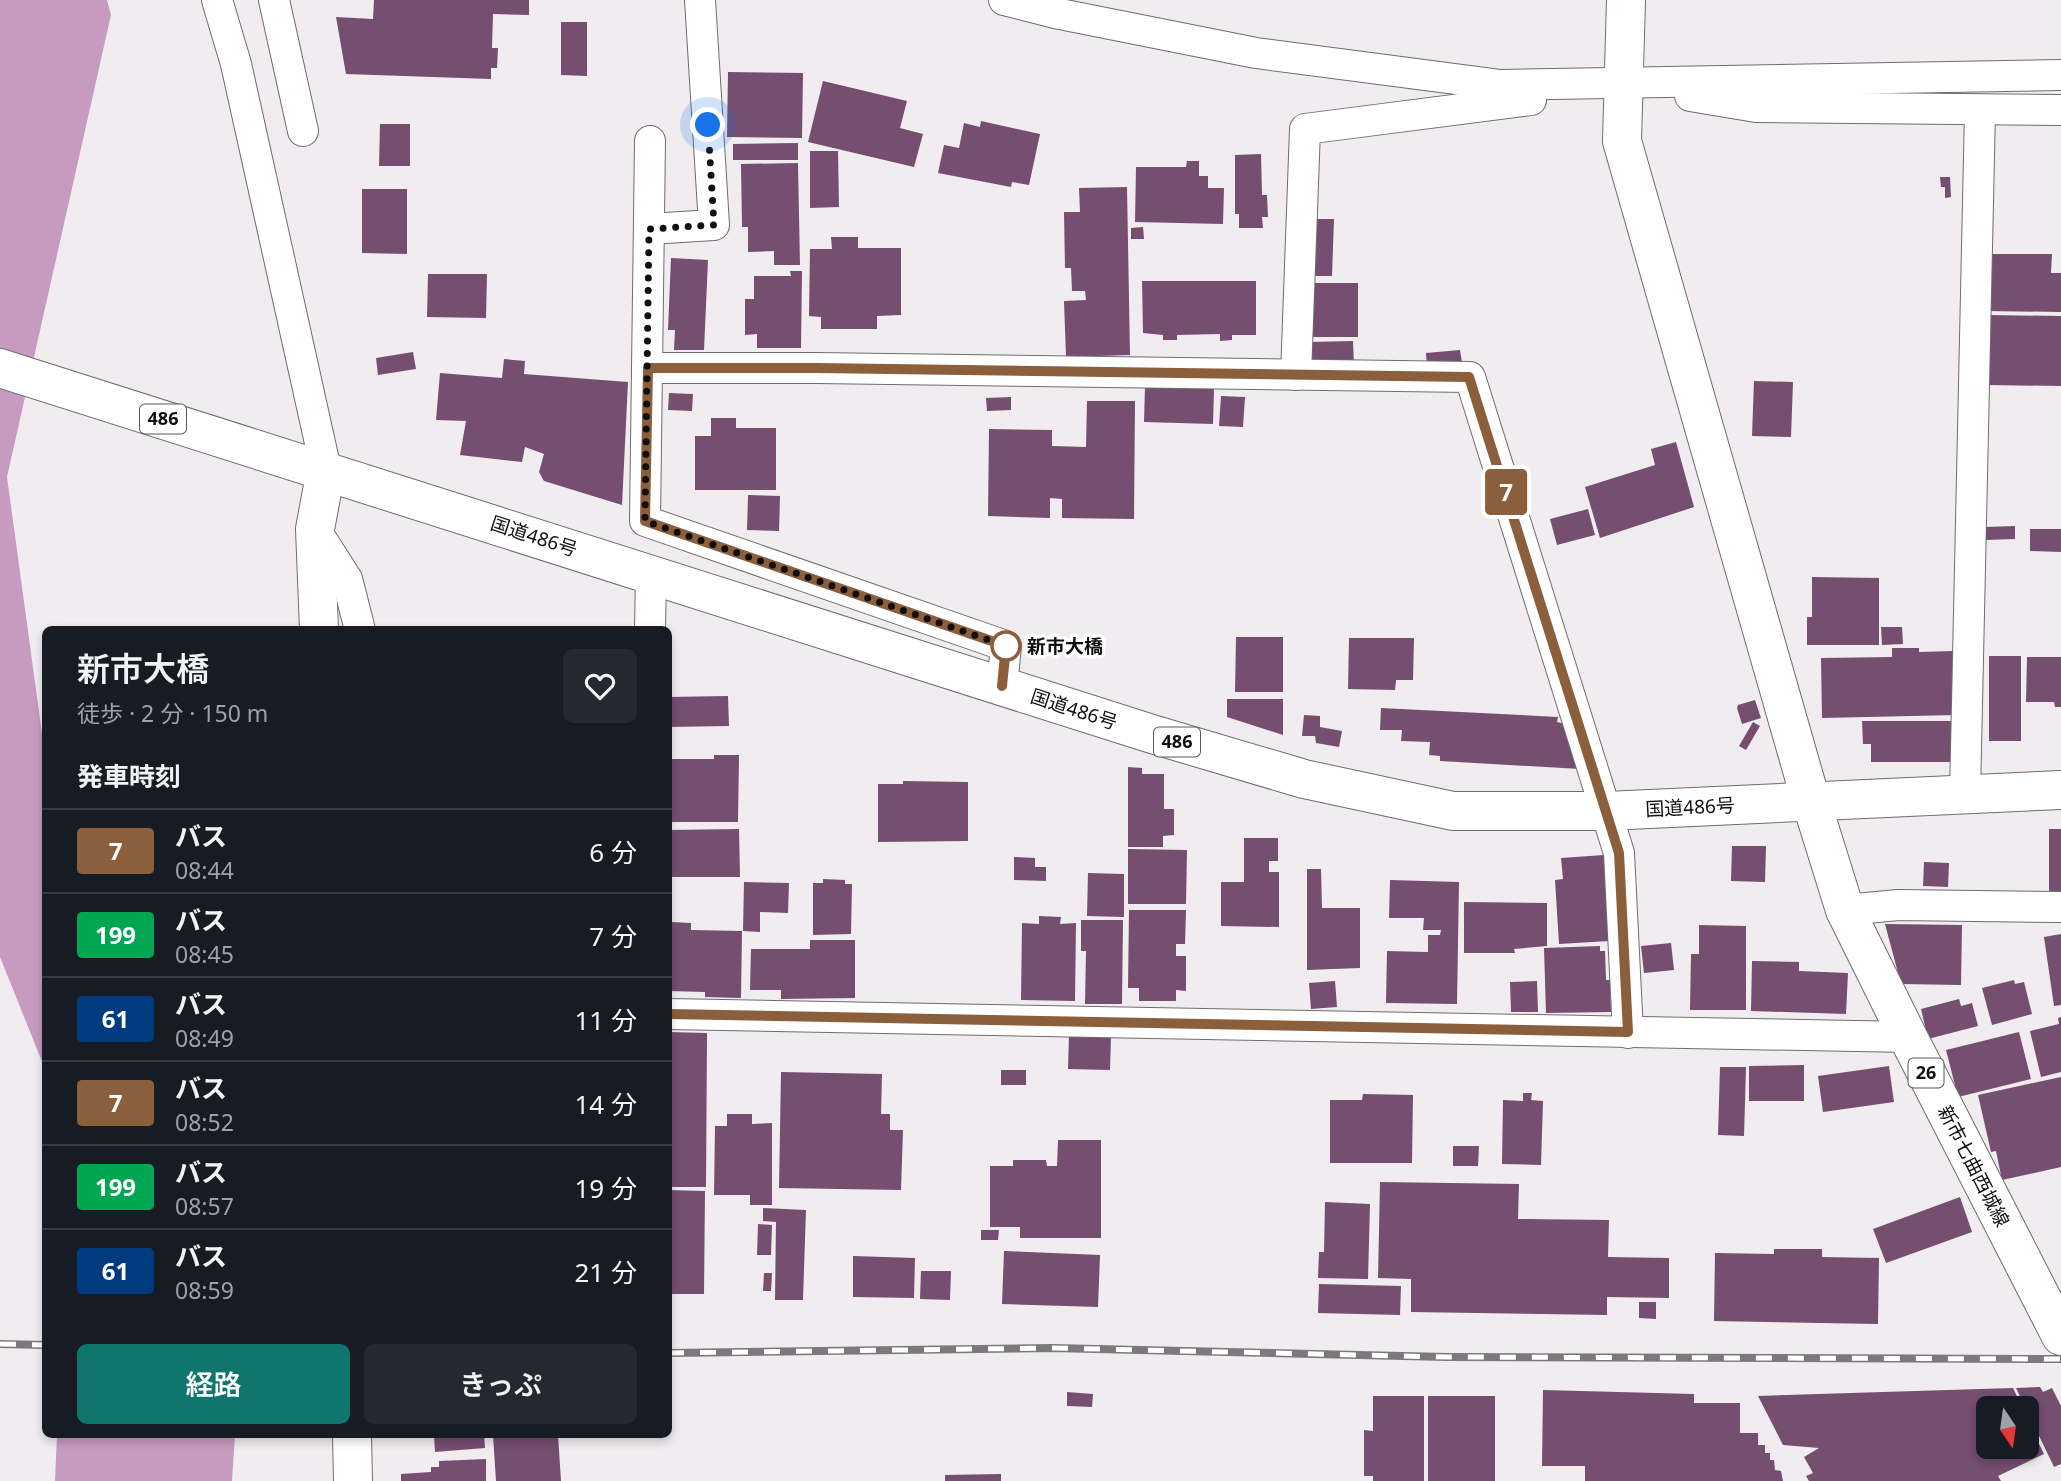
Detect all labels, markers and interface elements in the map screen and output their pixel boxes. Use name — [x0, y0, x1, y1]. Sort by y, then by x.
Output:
your location — [690, 107, 725, 142]
road number: 486 — [140, 404, 186, 433]
line badge: 7 — [1483, 469, 1529, 515]
text: 7 — [1499, 475, 1513, 508]
street label: 国道486号 — [487, 510, 581, 562]
marker: 新市大橋 — [991, 631, 1021, 661]
place label: 新市大橋 — [1027, 633, 1103, 659]
text: 新市大橋 — [77, 646, 209, 691]
button: heart — [563, 649, 637, 723]
street label: 国道486号 — [1027, 683, 1121, 735]
text: 徒歩 · 2 分 · 150 m — [77, 697, 268, 729]
road number: 486 — [1154, 728, 1200, 756]
text: 発車時刻 — [77, 758, 181, 794]
street label: 国道486号 — [1645, 792, 1735, 822]
text: バス — [175, 818, 227, 854]
text: 7 — [109, 834, 122, 867]
text: 6 分 — [589, 834, 637, 870]
text: 08:44 — [175, 854, 234, 886]
text: バス — [175, 902, 227, 938]
text: 199 — [95, 918, 136, 951]
text: 7 分 — [589, 918, 637, 954]
text: 08:45 — [175, 938, 234, 970]
text: バス — [175, 986, 227, 1022]
text: 61 — [102, 1002, 129, 1035]
text: 11 分 — [574, 1002, 637, 1038]
text: 08:49 — [175, 1022, 234, 1054]
road number: 26 — [1909, 1058, 1944, 1088]
text: バス — [175, 1070, 227, 1106]
text: 7 — [109, 1086, 122, 1119]
text: 14 分 — [574, 1086, 637, 1122]
street label: 新市七曲西城線 — [1932, 1101, 2016, 1231]
text: 08:52 — [175, 1106, 234, 1138]
text: バス — [175, 1154, 227, 1190]
text: 199 — [95, 1170, 136, 1203]
text: 19 分 — [574, 1170, 637, 1206]
text: 08:57 — [175, 1190, 234, 1222]
text: バス — [175, 1238, 227, 1274]
text: 61 — [102, 1254, 129, 1287]
text: 21 分 — [574, 1254, 637, 1290]
text: 08:59 — [175, 1274, 234, 1306]
button: 経路 — [77, 1344, 350, 1424]
button: きっぷ — [364, 1344, 637, 1424]
north arrow — [1976, 1396, 2039, 1460]
map controls — [1976, 1396, 2039, 1459]

